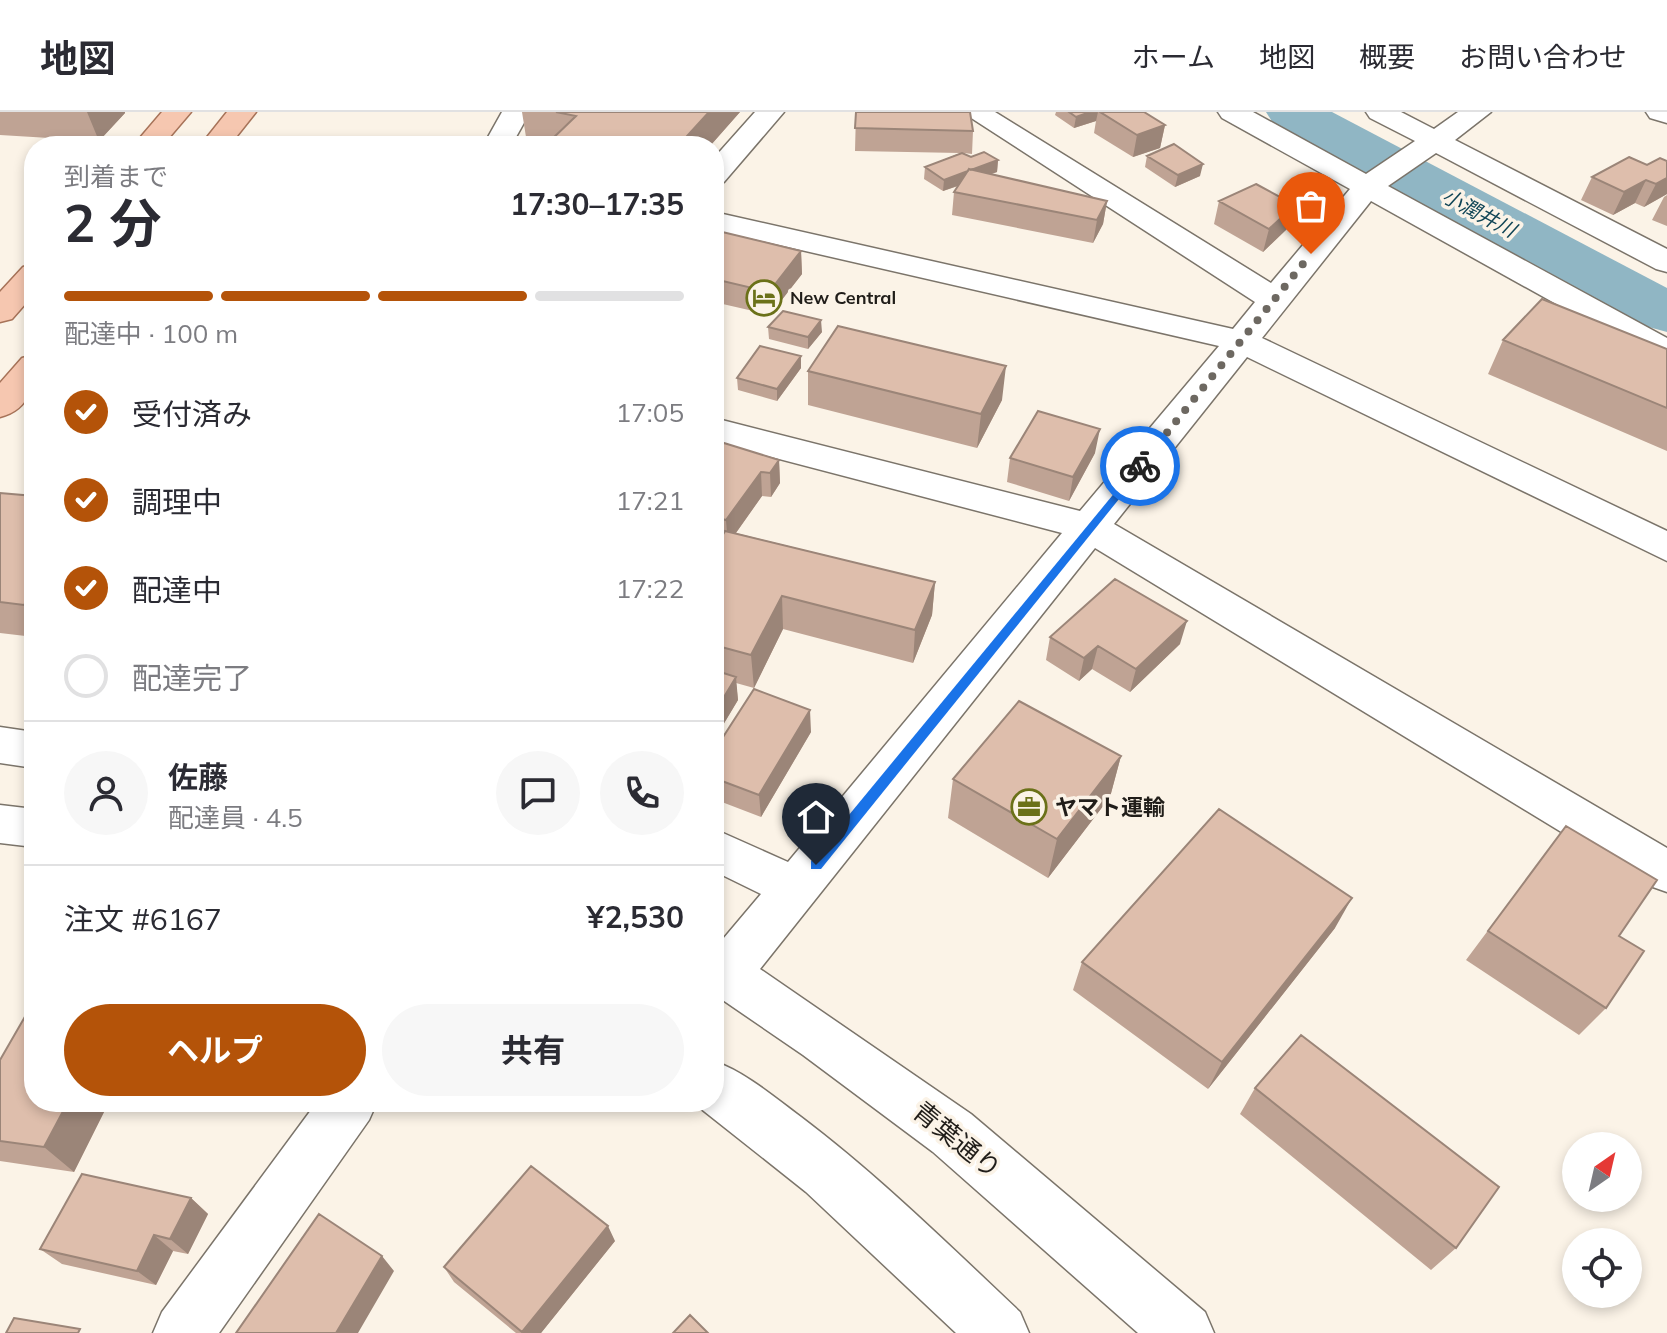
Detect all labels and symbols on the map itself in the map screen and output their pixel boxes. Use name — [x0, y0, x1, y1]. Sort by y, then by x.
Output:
pin — [1277, 172, 1345, 254]
water label: 小潤井川 — [1438, 183, 1522, 243]
hotel icon: New Central — [745, 279, 783, 317]
place label: New Central — [790, 286, 896, 309]
courier — [1100, 426, 1180, 506]
pin — [782, 783, 850, 865]
office icon: ヤマト運輸 — [1010, 788, 1048, 826]
place label: ヤマト運輸 — [1055, 793, 1165, 821]
street label: 青葉通り — [907, 1094, 1008, 1185]
north arrow — [1562, 1132, 1642, 1212]

